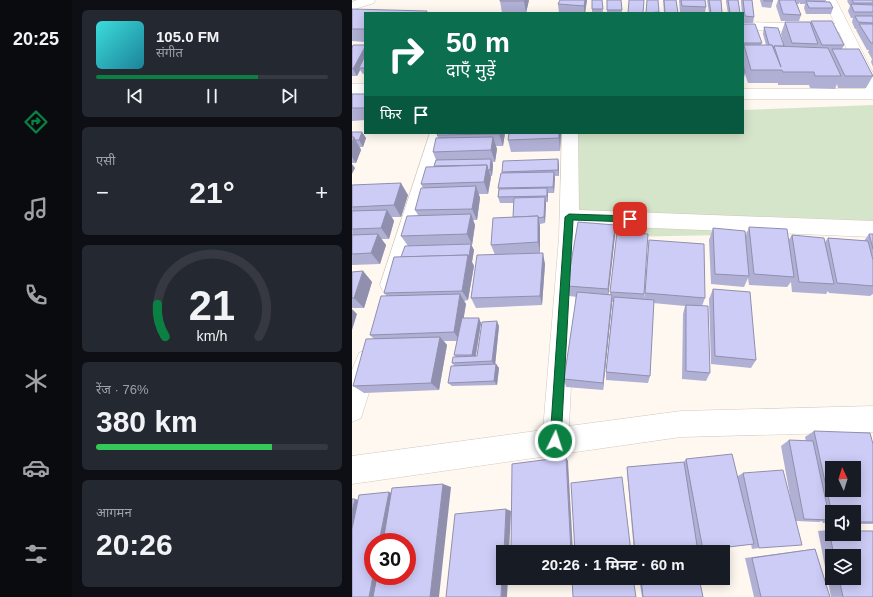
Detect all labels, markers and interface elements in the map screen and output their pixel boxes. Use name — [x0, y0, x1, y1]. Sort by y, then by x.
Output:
text: 50 m — [446, 27, 510, 58]
text: 105.0 FM — [156, 28, 219, 45]
icon: right — [380, 28, 432, 80]
text: 20:25 — [13, 29, 59, 49]
text: संगीत — [156, 45, 183, 60]
text: दाएँ मुड़ें — [446, 60, 496, 80]
icon: previous — [124, 85, 146, 107]
icon: pause — [201, 85, 223, 107]
icon: next — [278, 85, 300, 107]
icon: arrive — [410, 104, 432, 126]
text: फिर — [380, 105, 402, 122]
icon: directions — [22, 108, 50, 136]
text: एसी — [96, 153, 115, 168]
text: 21° — [189, 176, 235, 209]
text: − — [96, 180, 109, 205]
text: + — [315, 180, 328, 205]
icon: music — [22, 195, 50, 223]
pin — [613, 202, 647, 236]
icon: arrive — [619, 208, 641, 230]
icon: phone — [22, 281, 50, 309]
text: 21 — [189, 281, 235, 328]
text: km/h — [197, 327, 228, 343]
icon: climate — [22, 367, 50, 395]
text: रेंज · 76% — [96, 382, 149, 397]
text: 380 km — [96, 405, 198, 438]
position arrow — [534, 420, 576, 462]
icon: car — [22, 454, 50, 482]
north arrow — [825, 461, 861, 497]
map controls — [825, 461, 861, 585]
text: आगमन — [96, 505, 132, 520]
button: sound — [825, 505, 861, 541]
text: 20:26 — [96, 528, 173, 561]
speed limit sign: 30 — [364, 533, 416, 585]
icon: filters — [22, 540, 50, 568]
button: layers — [825, 549, 861, 585]
text: 20:26 · 1 मिनट · 60 m — [541, 556, 685, 573]

